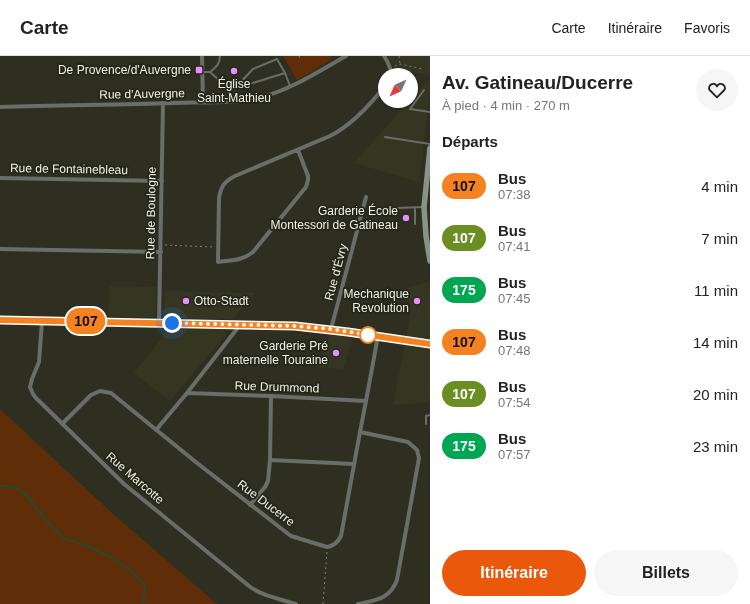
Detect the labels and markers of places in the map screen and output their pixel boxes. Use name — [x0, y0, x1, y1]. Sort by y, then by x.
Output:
place label: De Provence/d'Auvergne — [58, 63, 191, 77]
marker: De Provence/d'Auvergne — [194, 65, 204, 75]
marker: Église Saint-Mathieu — [229, 66, 239, 76]
place label: Église Saint-Mathieu — [197, 76, 271, 105]
place label: Garderie École Montessori de Gatineau — [271, 203, 398, 232]
marker: Garderie École Montessori de Gatineau — [401, 213, 411, 223]
place label: Mechanique Revolution — [344, 287, 409, 315]
place label: Otto-Stadt — [194, 294, 249, 308]
marker: Otto-Stadt — [181, 296, 191, 306]
marker: Mechanique Revolution — [412, 296, 422, 306]
unlabelled marker — [359, 326, 377, 344]
place label: Garderie Pré maternelle Touraine — [223, 339, 328, 367]
marker: Garderie Pré maternelle Touraine — [331, 348, 341, 358]

